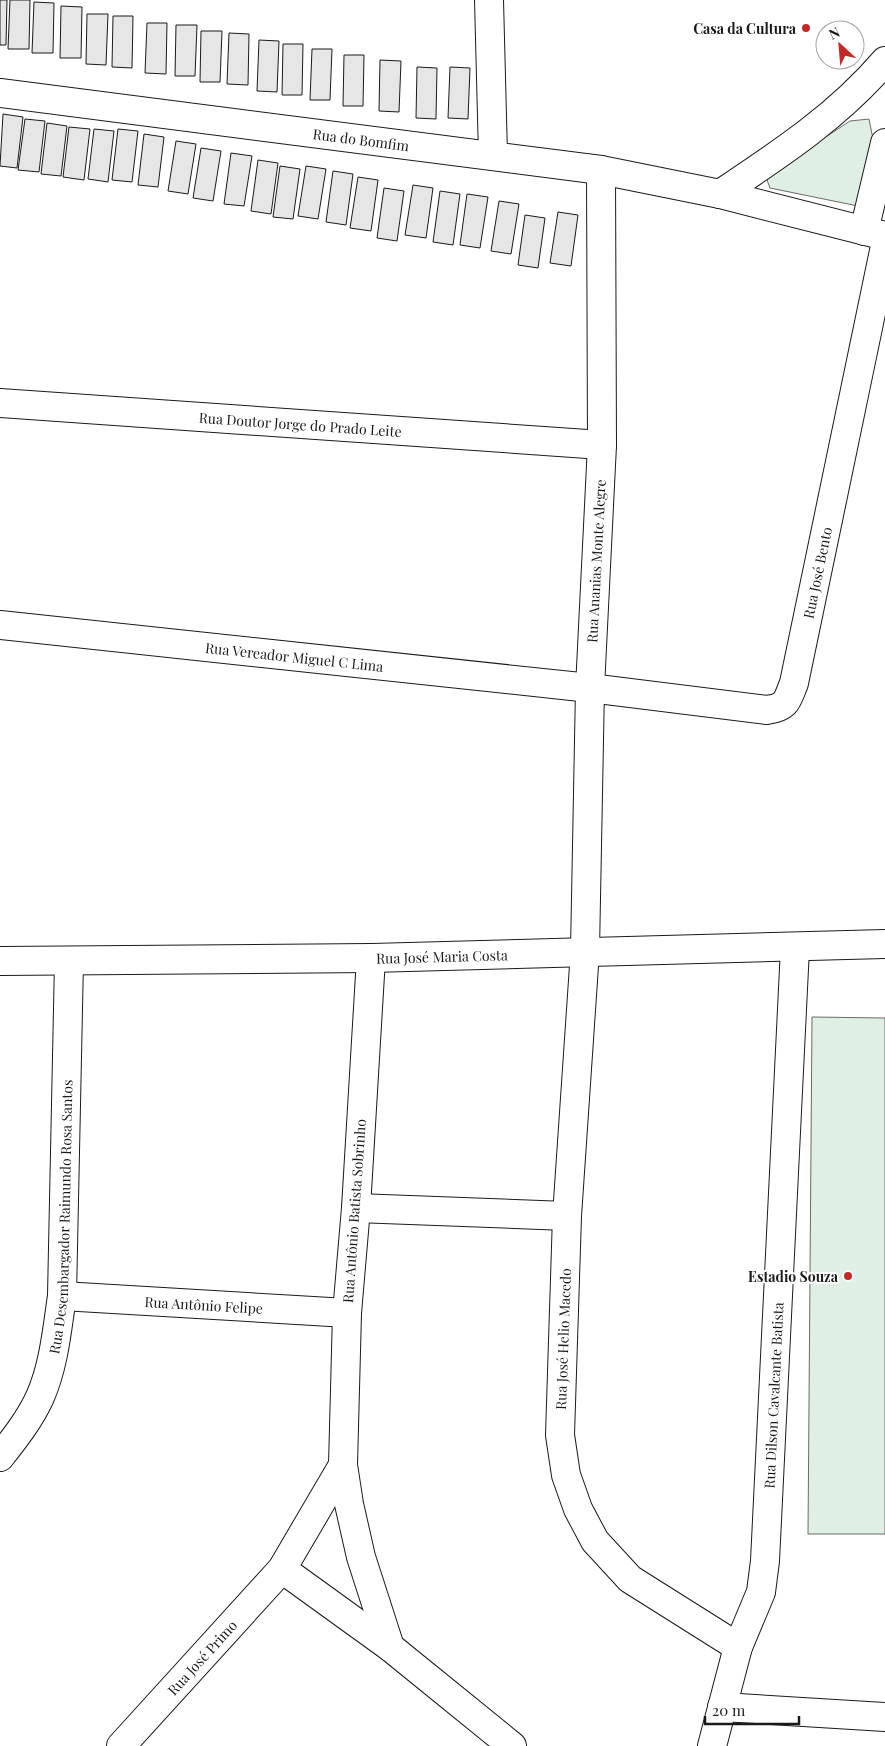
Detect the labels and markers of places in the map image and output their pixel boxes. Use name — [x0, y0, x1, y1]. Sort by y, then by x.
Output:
place label: Casa da Cultura — [693, 19, 797, 38]
marker: Casa da Cultura — [800, 22, 812, 34]
place label: Estadio Souza — [748, 1267, 839, 1286]
marker: Estadio Souza — [842, 1270, 854, 1282]

